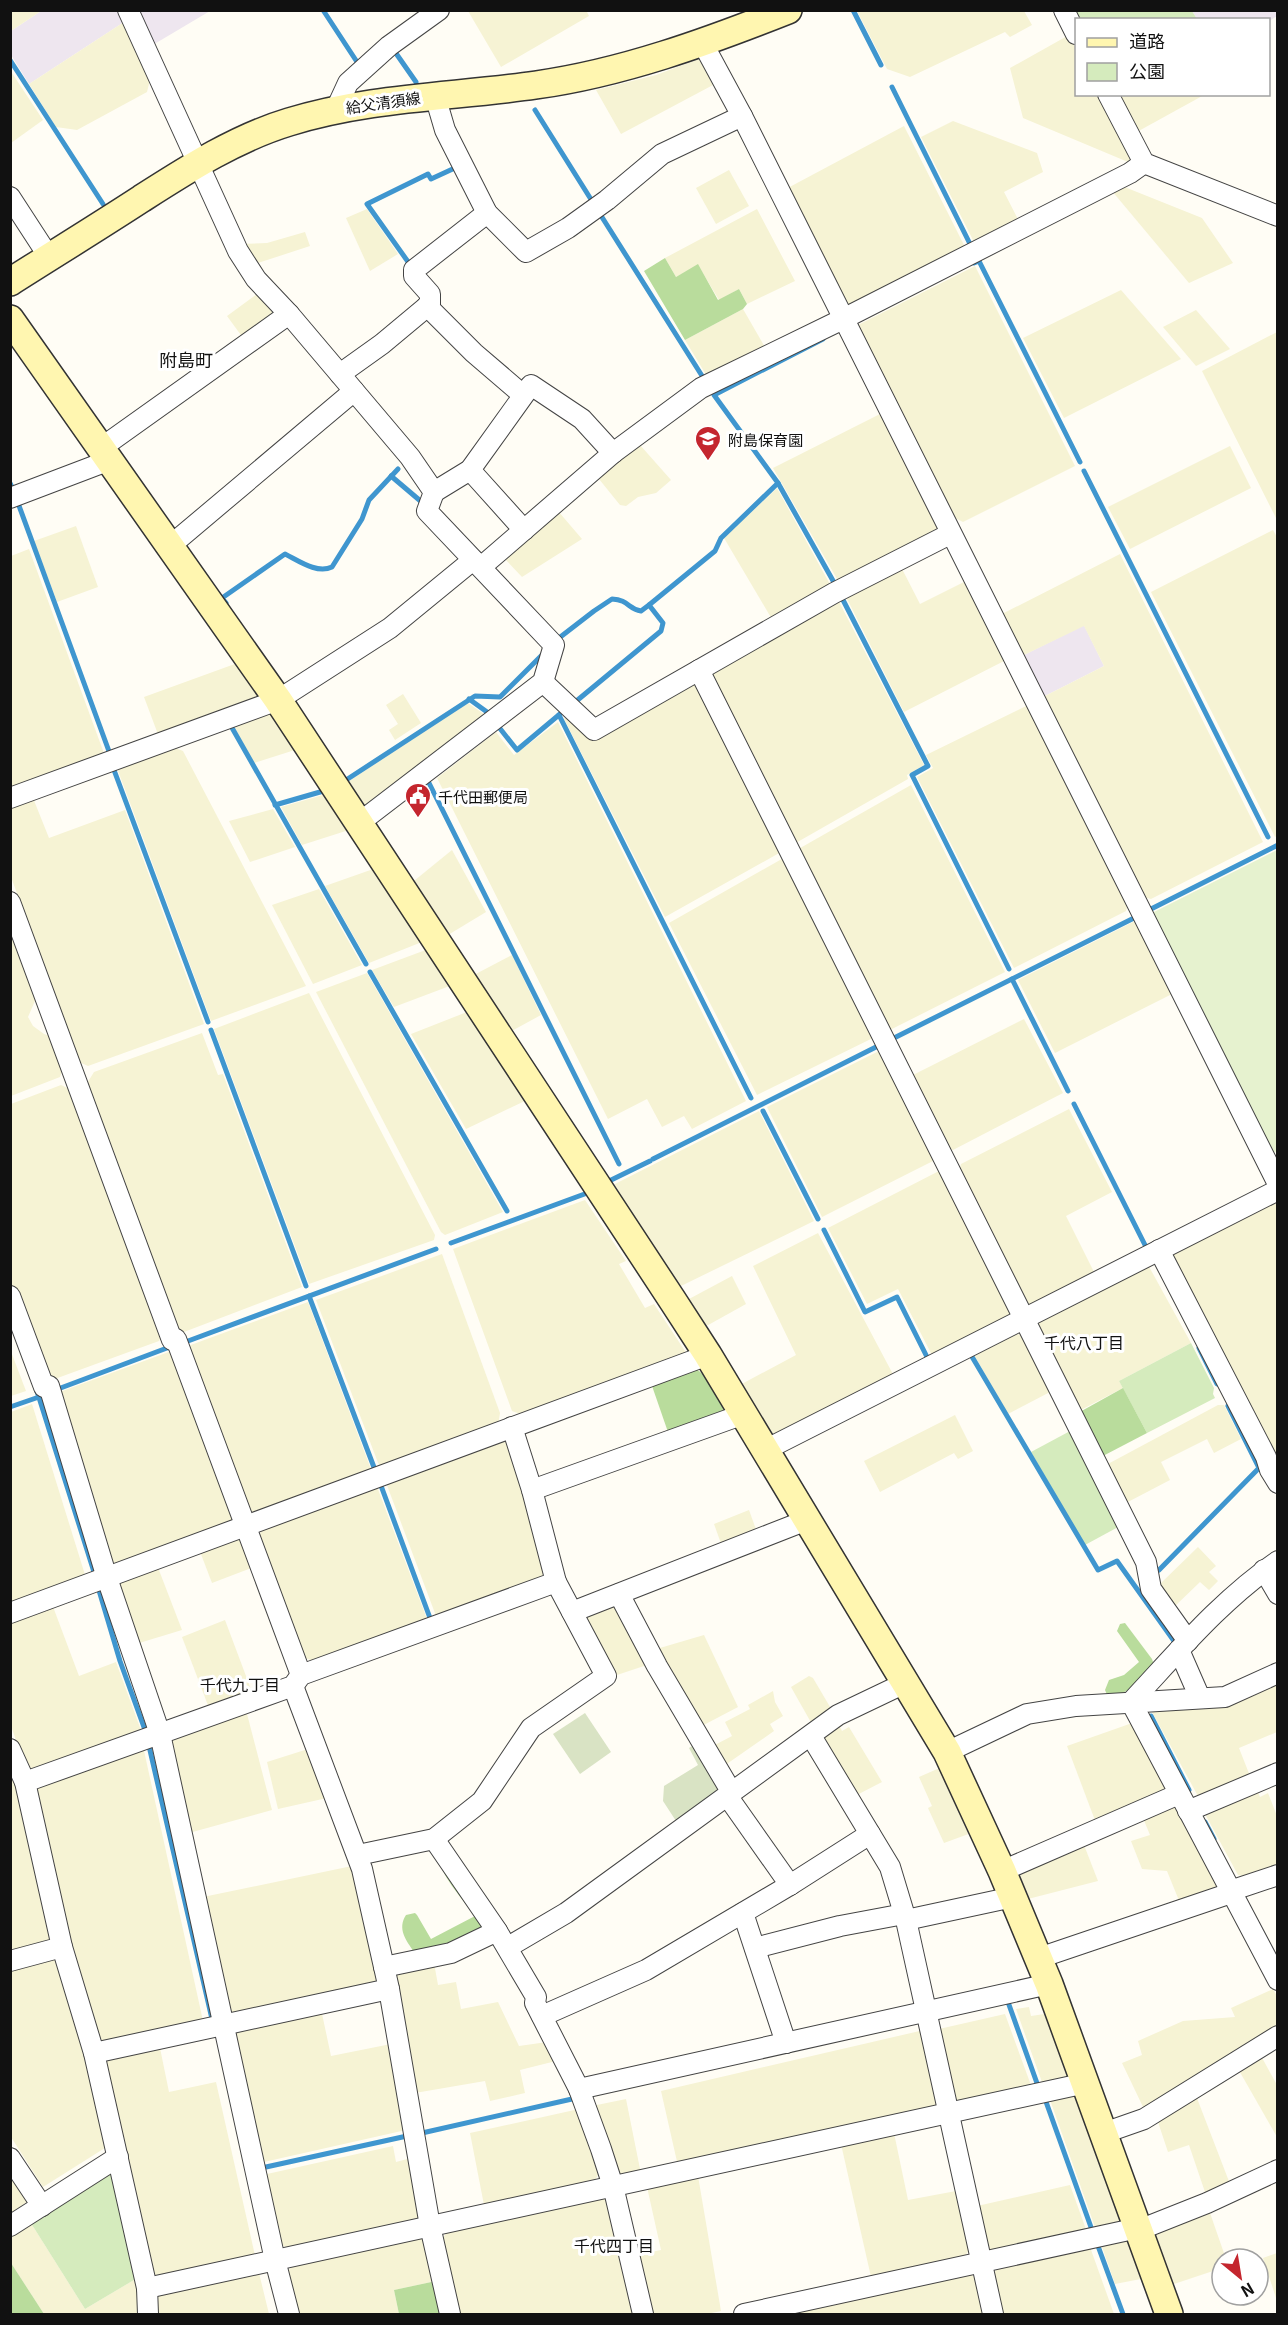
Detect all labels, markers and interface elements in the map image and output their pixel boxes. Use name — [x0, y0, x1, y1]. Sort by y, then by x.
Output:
legend — [1075, 18, 1270, 96]
text: 道路 — [1129, 27, 1165, 53]
text: 公園 — [1129, 57, 1165, 83]
street label: 給父清須線 — [344, 86, 422, 118]
district label: 附島町 — [159, 346, 213, 372]
school or university icon: 附島保育園 — [693, 424, 723, 462]
place label: 附島保育園 — [728, 429, 803, 450]
public building icon: 千代田郵便局 — [403, 781, 433, 819]
place label: 千代田郵便局 — [438, 786, 528, 807]
district label: 千代八丁目 — [1044, 1330, 1124, 1354]
district label: 千代九丁目 — [200, 1672, 280, 1696]
district label: 千代四丁目 — [574, 2233, 654, 2257]
north arrow — [1210, 2247, 1270, 2307]
text: N — [1237, 2277, 1259, 2304]

